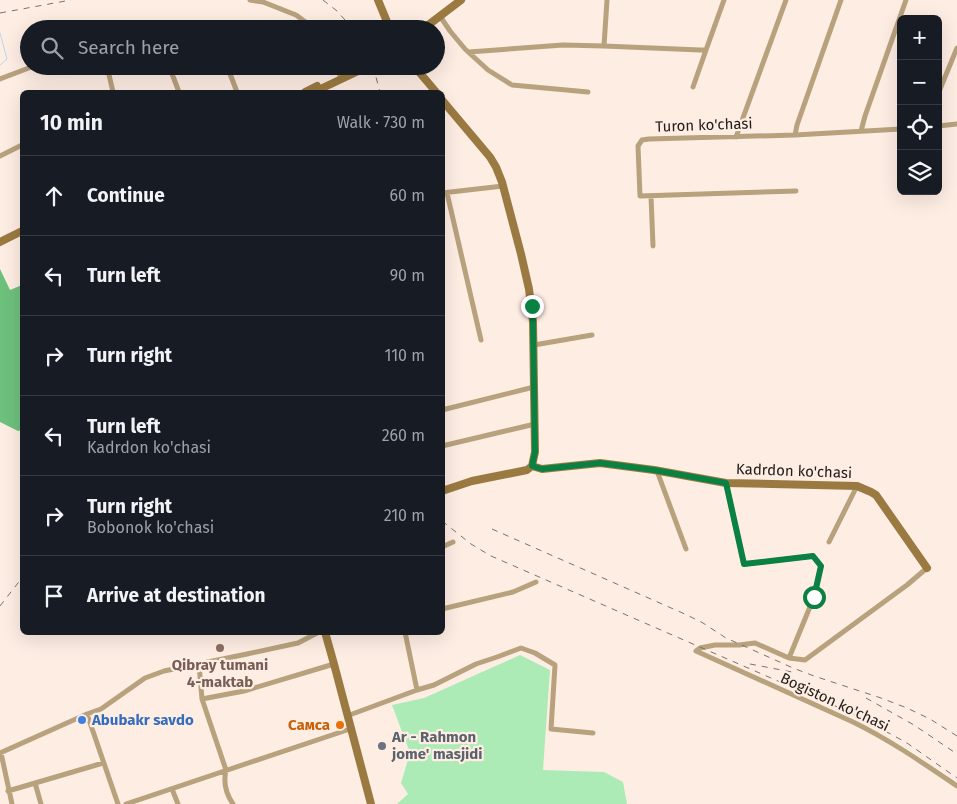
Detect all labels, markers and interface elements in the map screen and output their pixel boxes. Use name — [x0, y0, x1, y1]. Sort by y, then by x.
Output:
map controls — [897, 15, 942, 195]
button: + — [897, 15, 942, 60]
search box — [20, 20, 445, 75]
icon: search — [38, 34, 66, 62]
text: Search here — [78, 36, 179, 59]
button: − — [897, 60, 942, 105]
button: locate — [897, 105, 942, 150]
text: 10 min — [40, 110, 103, 136]
text: Walk · 730 m — [337, 113, 425, 132]
street label: Turon ko'chasi — [655, 114, 753, 136]
button: layers — [897, 150, 942, 195]
icon: ahead — [40, 182, 68, 210]
text: Continue — [87, 184, 165, 207]
text: 60 m — [390, 186, 425, 205]
icon: left — [40, 262, 68, 290]
text: Turn left — [87, 264, 161, 287]
text: 90 m — [390, 266, 425, 285]
route end — [521, 295, 544, 318]
icon: right — [40, 342, 68, 370]
text: Turn right — [87, 344, 172, 367]
text: 110 m — [384, 346, 425, 365]
text: Turn left — [87, 415, 161, 438]
icon: left — [40, 422, 68, 450]
text: 260 m — [382, 426, 425, 445]
text: Kadrdon ko'chasi — [87, 438, 211, 457]
street label: Kadrdon ko'chasi — [736, 460, 852, 482]
text: Turn right — [87, 495, 172, 518]
icon: right — [40, 502, 68, 530]
text: 210 m — [384, 506, 425, 525]
text: Bobonok ko'chasi — [87, 518, 214, 537]
icon: arrive — [40, 582, 68, 610]
text: Arrive at destination — [87, 584, 266, 607]
route start — [803, 586, 826, 609]
marker: Qibray tumani 4-maktab — [214, 642, 226, 654]
place label: Qibray tumani 4-maktab — [172, 656, 268, 691]
street label: Bogiston ko'chasi — [778, 669, 892, 735]
place label: Abubakr savdo — [91, 711, 194, 729]
marker: Abubakr savdo — [76, 714, 88, 726]
place label: Самса — [288, 716, 330, 734]
marker: Самса — [334, 719, 346, 731]
place label: Ar - Rahmon jome' masjidi — [391, 728, 483, 763]
marker: Ar - Rahmon jome' masjidi — [376, 740, 388, 752]

